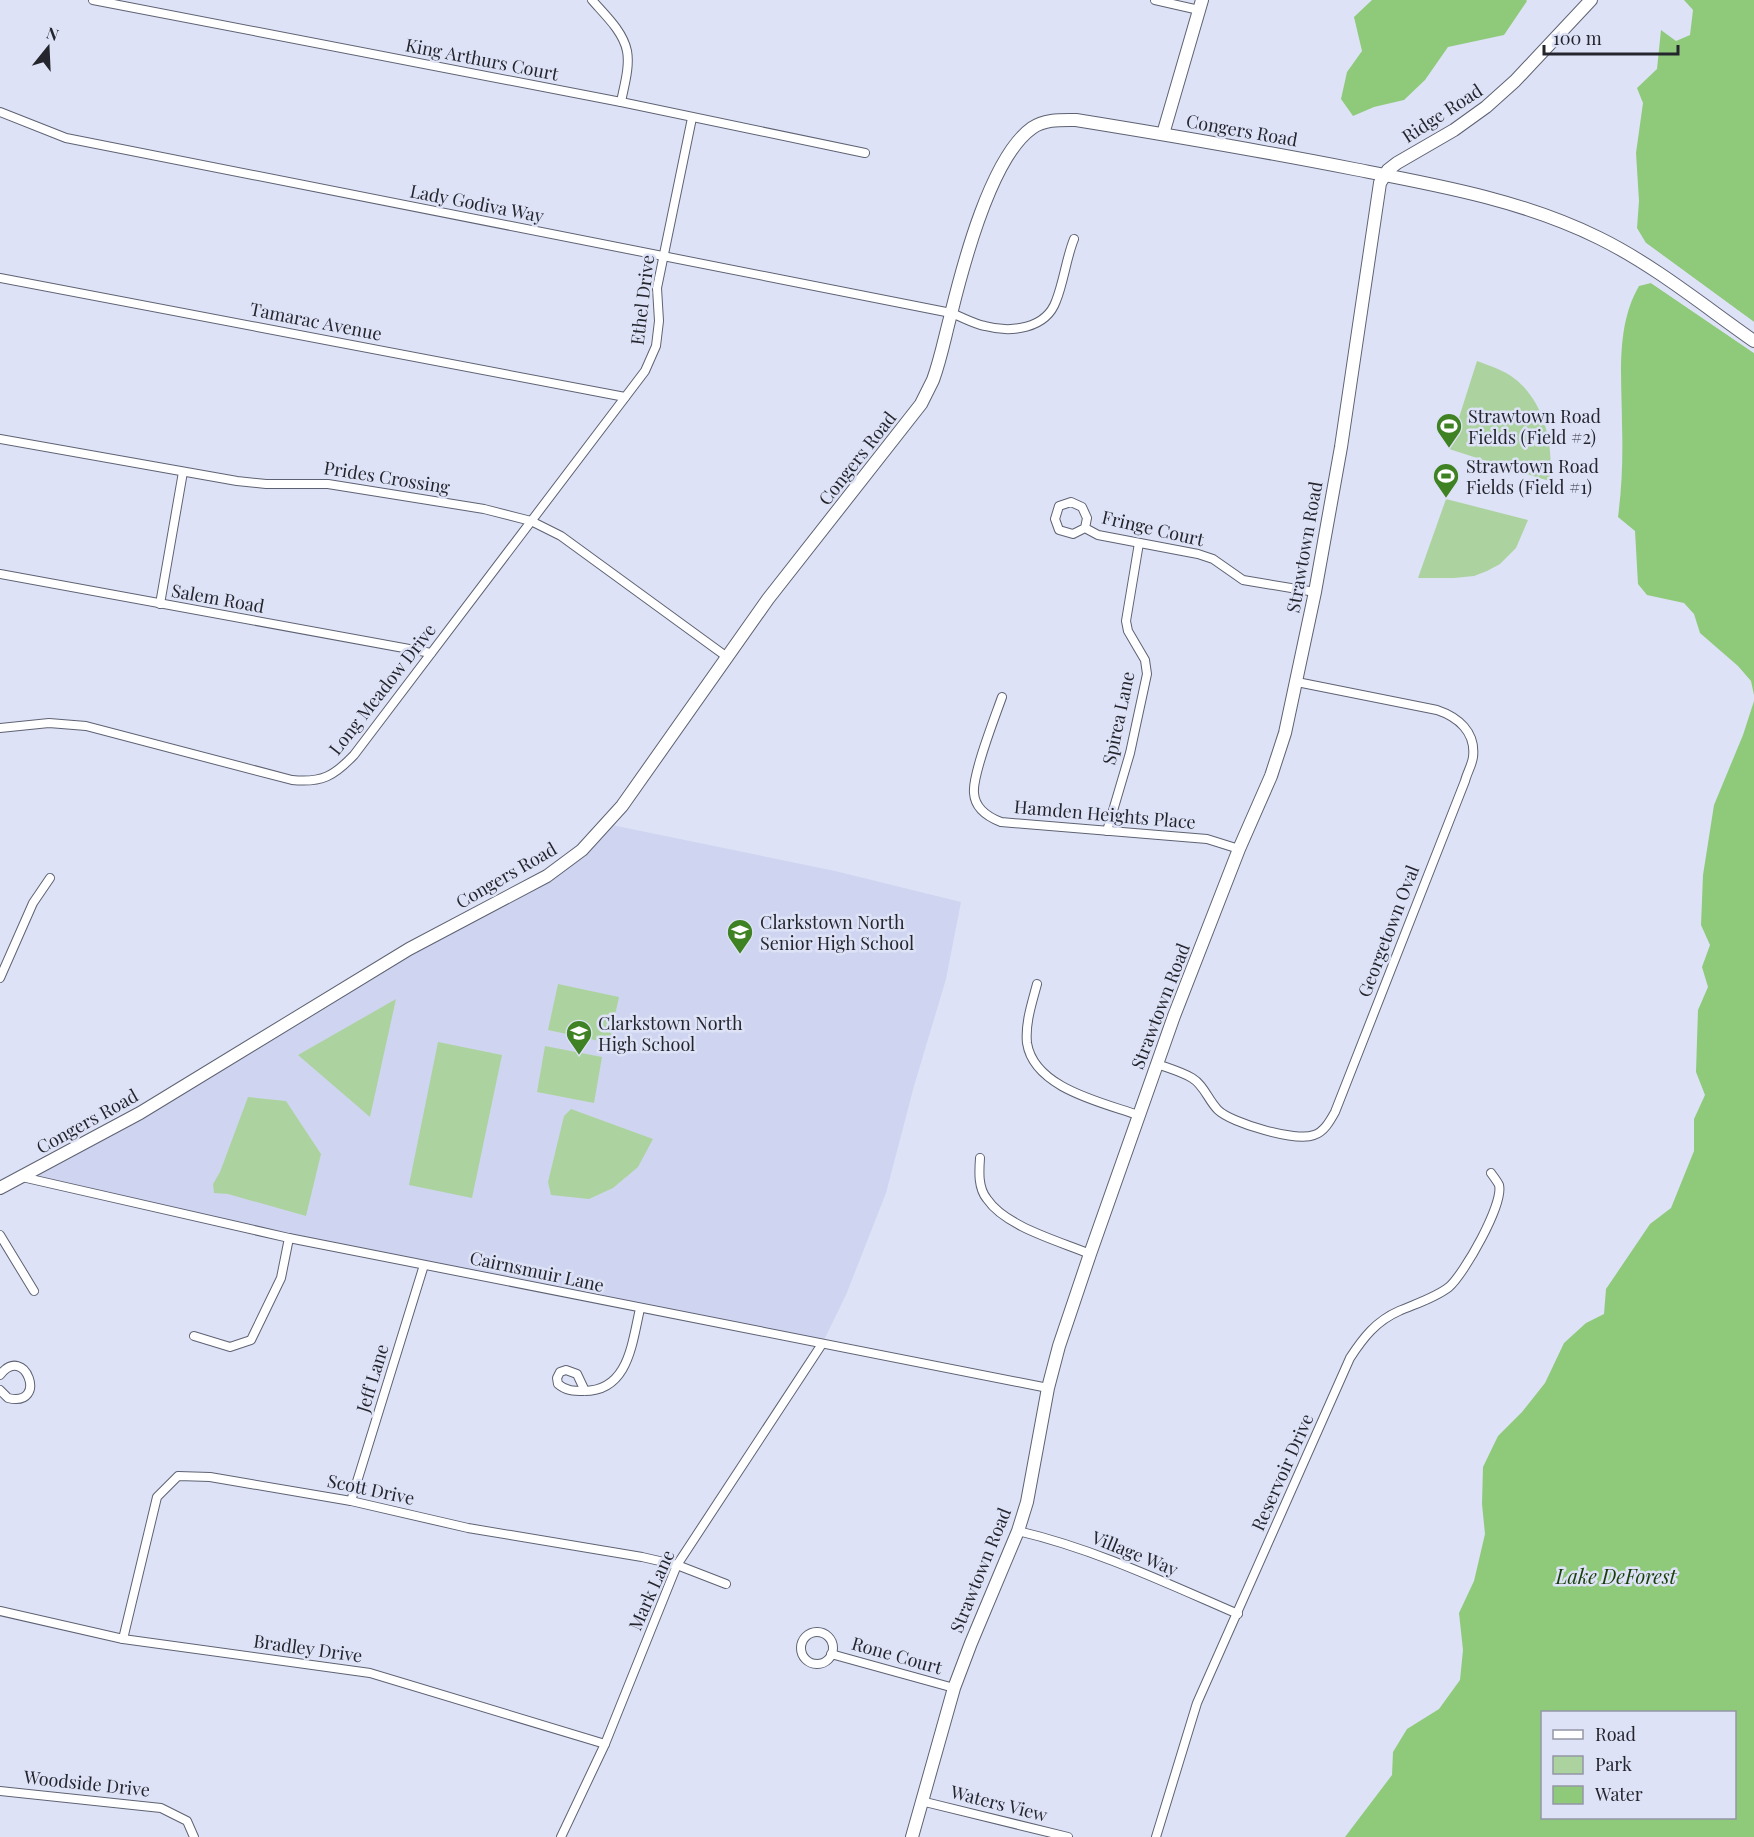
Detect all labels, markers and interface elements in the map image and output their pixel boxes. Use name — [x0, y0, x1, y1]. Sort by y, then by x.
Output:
north arrow — [18, 18, 78, 78]
scale bar — [1544, 18, 1678, 56]
text: N — [44, 21, 62, 45]
text: 100 m — [1553, 26, 1602, 50]
street label: King Arthurs Court — [403, 32, 561, 86]
street label: Ridge Road — [1397, 78, 1487, 148]
street label: Congers Road — [1184, 108, 1300, 152]
street label: Lady Godiva Way — [408, 178, 546, 228]
street label: Ethel Drive — [625, 254, 659, 346]
street label: Tamarac Avenue — [248, 296, 384, 346]
place label: Strawtown Road Fields (Field #2) — [1468, 404, 1602, 449]
street label: Congers Road — [813, 406, 901, 510]
sports icon: Strawtown Road Fields (Field #2) — [1434, 411, 1464, 449]
place label: Strawtown Road Fields (Field #1) — [1466, 454, 1600, 499]
street label: Prides Crossing — [322, 455, 452, 499]
sports icon: Strawtown Road Fields (Field #1) — [1431, 461, 1461, 499]
street label: Strawtown Road — [1281, 479, 1327, 615]
street label: Fringe Court — [1100, 505, 1207, 552]
street label: Salem Road — [170, 578, 267, 618]
street label: Long Meadow Drive — [323, 618, 441, 760]
street label: Spirea Lane — [1096, 669, 1140, 767]
street label: Hamden Heights Place — [1013, 794, 1197, 834]
street label: Congers Road — [451, 836, 561, 914]
street label: Georgetown Oval — [1352, 862, 1424, 1000]
place label: Clarkstown North Senior High School — [760, 910, 914, 955]
school or university icon: Clarkstown North Senior High School — [725, 917, 755, 955]
street label: Strawtown Road — [1125, 939, 1195, 1072]
place label: Clarkstown North High School — [598, 1011, 743, 1056]
school or university icon: Clarkstown North High School — [564, 1018, 594, 1056]
street label: Congers Road — [32, 1083, 143, 1159]
street label: Cairnsmuir Lane — [468, 1245, 606, 1297]
street label: Jeff Lane — [350, 1341, 394, 1416]
street label: Reservoir Drive — [1245, 1410, 1319, 1534]
street label: Scott Drive — [325, 1468, 417, 1510]
street label: Strawtown Road — [944, 1503, 1016, 1636]
street label: Village Way — [1087, 1524, 1182, 1581]
street label: Mark Lane — [623, 1546, 679, 1634]
water label: Lake DeForest — [1555, 1562, 1678, 1589]
street label: Bradley Drive — [252, 1628, 364, 1668]
street label: Rone Court — [849, 1631, 946, 1680]
legend — [1541, 1711, 1736, 1819]
text: Road — [1595, 1722, 1636, 1746]
text: Park — [1595, 1752, 1632, 1776]
street label: Woodside Drive — [22, 1764, 151, 1802]
street label: Waters View — [947, 1779, 1050, 1827]
text: Water — [1594, 1782, 1643, 1806]

